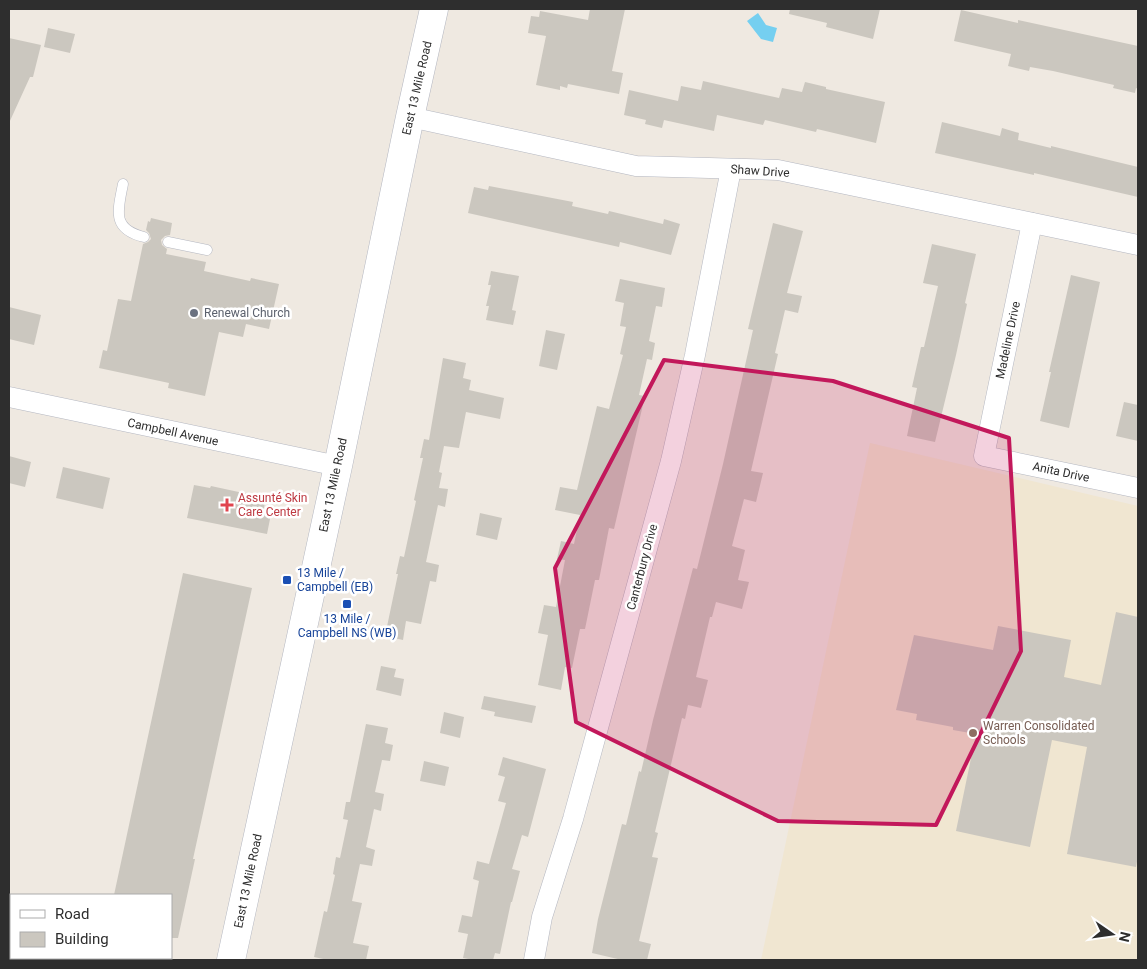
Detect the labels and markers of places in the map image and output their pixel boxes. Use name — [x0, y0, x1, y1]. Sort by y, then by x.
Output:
place label: Renewal Church — [204, 306, 290, 320]
marker: Renewal Church — [188, 307, 200, 319]
place label: Assunté Skin Care Center — [238, 491, 307, 519]
marker: Assunté Skin Care Center — [220, 498, 234, 512]
place label: 13 Mile / Campbell (EB) — [297, 566, 373, 594]
marker: 13 Mile / Campbell (EB) — [281, 574, 293, 586]
marker: 13 Mile / Campbell NS (WB) — [341, 598, 353, 610]
place label: 13 Mile / Campbell NS (WB) — [298, 612, 396, 640]
place label: Warren Consolidated Schools — [983, 719, 1094, 747]
marker: Warren Consolidated Schools — [967, 727, 979, 739]

